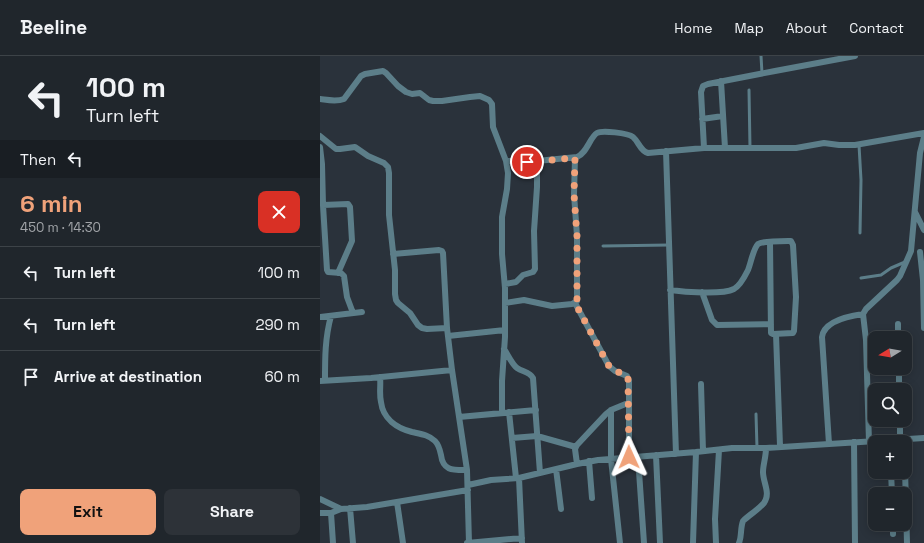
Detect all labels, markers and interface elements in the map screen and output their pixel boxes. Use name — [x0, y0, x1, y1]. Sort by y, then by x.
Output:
text: Beeline — [20, 15, 87, 40]
text: Home — [674, 19, 712, 37]
text: Map — [734, 19, 764, 37]
text: About — [786, 19, 827, 37]
text: Contact — [849, 19, 904, 37]
text: 100 m — [86, 69, 166, 105]
icon: left — [20, 72, 72, 124]
text: Turn left — [86, 104, 159, 127]
pin — [510, 145, 544, 179]
icon: left — [64, 148, 86, 170]
text: Then — [20, 150, 56, 169]
icon: arrive — [516, 151, 538, 173]
text: 6 min — [20, 188, 83, 219]
button: close — [258, 191, 300, 233]
text: 450 m · 14:30 — [20, 219, 101, 236]
icon: left — [20, 262, 42, 284]
text: Turn left — [54, 263, 116, 282]
text: 100 m — [258, 263, 300, 282]
icon: left — [20, 314, 42, 336]
text: Turn left — [54, 315, 116, 334]
text: 290 m — [255, 315, 300, 334]
north arrow — [868, 331, 912, 375]
map controls — [868, 331, 912, 531]
icon: arrive — [20, 366, 42, 388]
text: Arrive at destination — [54, 367, 202, 386]
text: 60 m — [264, 367, 300, 386]
button: search — [868, 383, 912, 427]
button: + — [868, 435, 912, 479]
position arrow — [608, 436, 650, 478]
button: − — [868, 487, 912, 531]
button: Exit — [20, 489, 156, 535]
button: Share — [164, 489, 300, 535]

